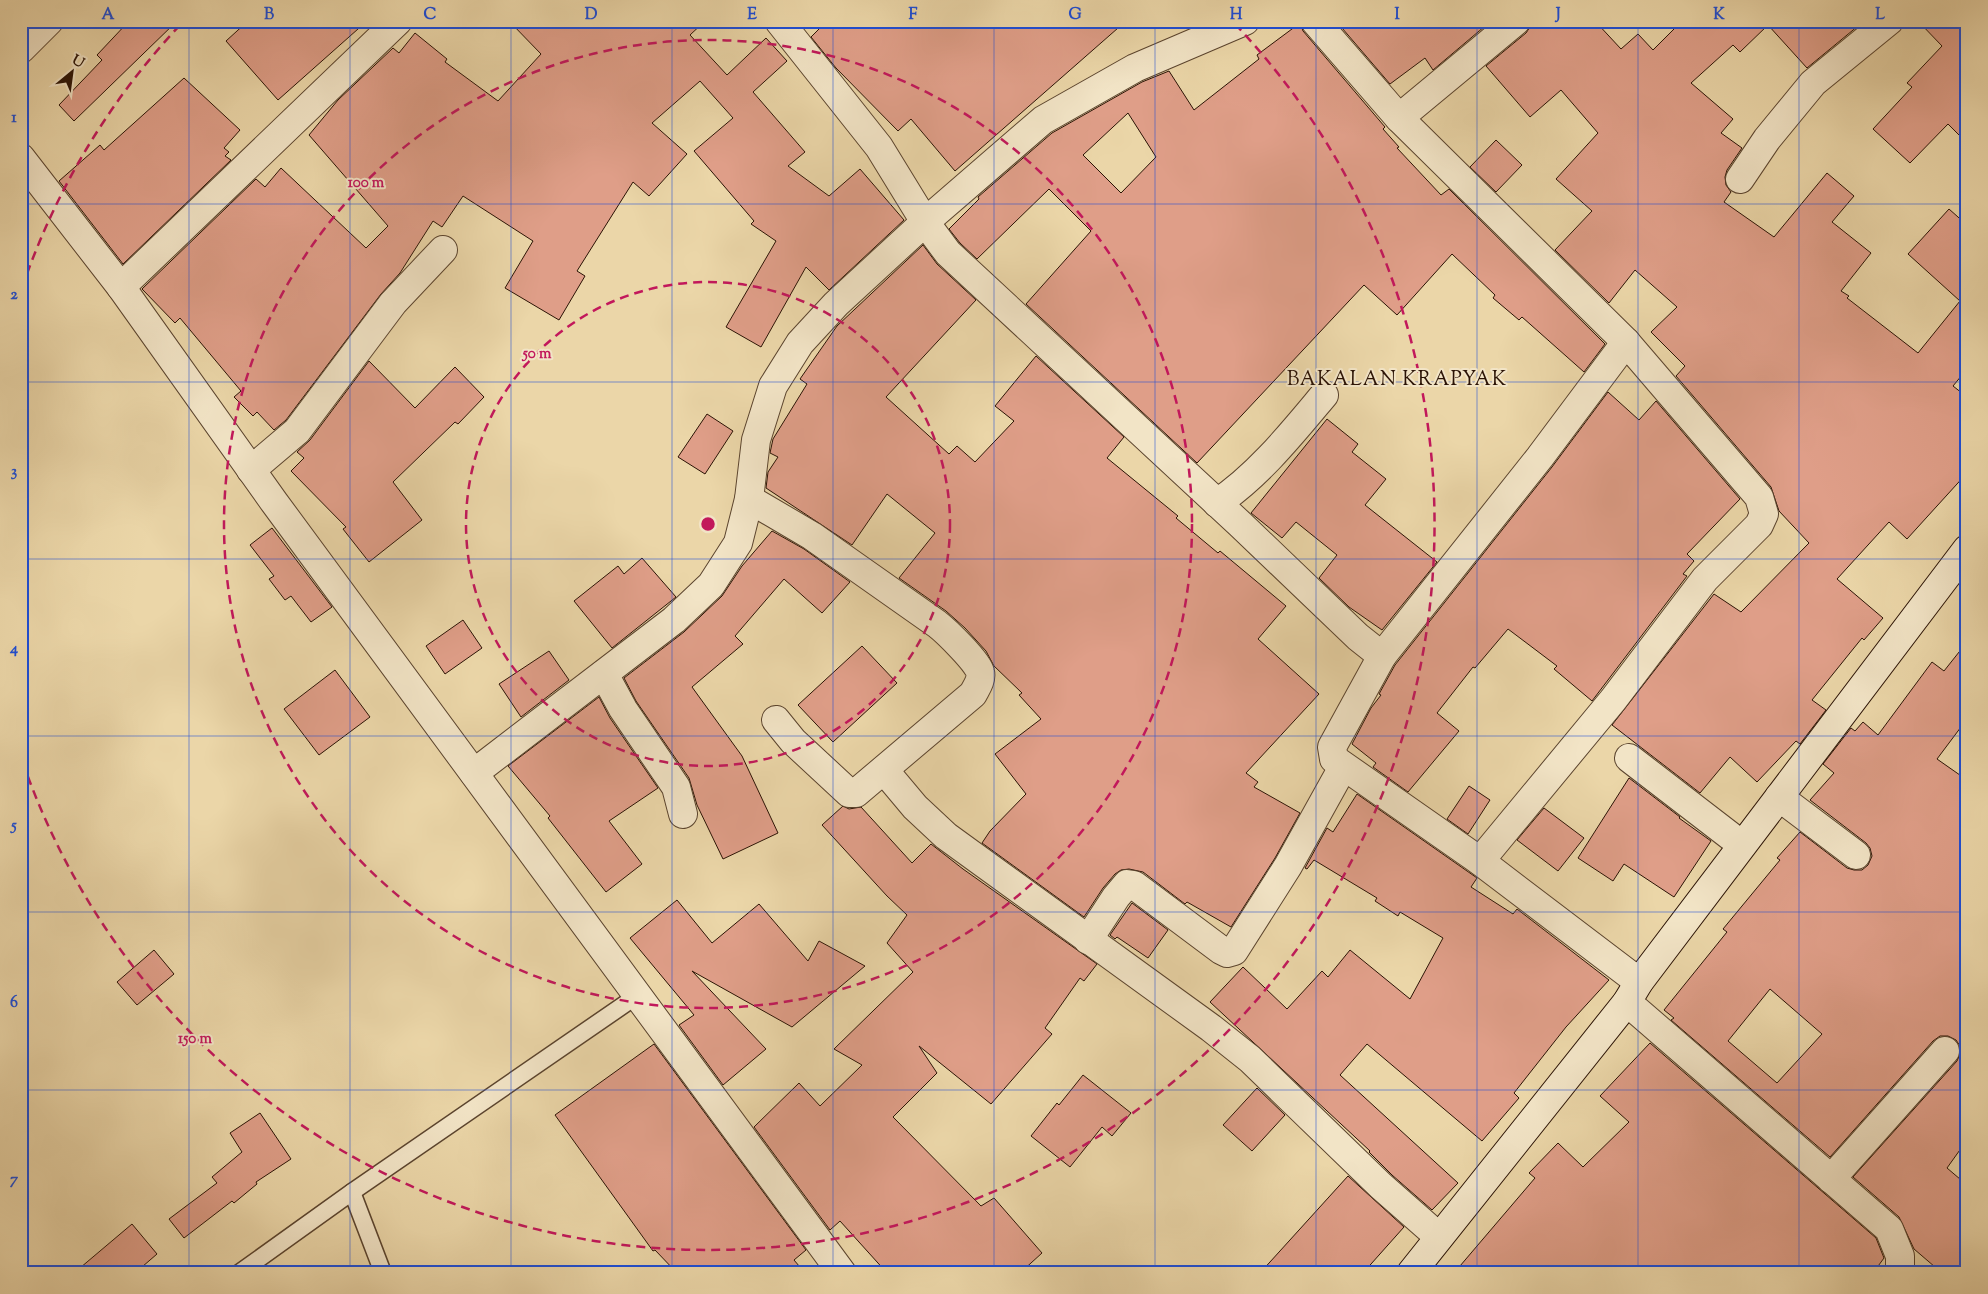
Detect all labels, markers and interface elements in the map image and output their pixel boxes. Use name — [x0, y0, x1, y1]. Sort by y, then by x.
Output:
text: A — [102, 4, 115, 27]
text: B — [264, 4, 274, 27]
text: C — [424, 4, 437, 27]
text: D — [585, 4, 598, 27]
text: E — [747, 4, 757, 27]
text: F — [909, 4, 918, 27]
text: G — [1068, 4, 1082, 27]
text: H — [1230, 4, 1243, 27]
text: I — [1394, 4, 1400, 27]
text: J — [1554, 4, 1561, 27]
text: K — [1713, 4, 1725, 27]
text: L — [1875, 4, 1885, 27]
north arrow — [48, 48, 98, 98]
text: U — [67, 51, 88, 74]
text: 1 — [11, 107, 17, 130]
text: 100 m — [348, 173, 385, 194]
text: 2 — [10, 284, 18, 307]
text: 50 m — [522, 344, 552, 365]
district label: BAKALAN KRAPYAK — [1287, 366, 1507, 395]
text: 3 — [11, 461, 18, 484]
centre of rings — [699, 515, 717, 533]
text: 4 — [9, 638, 18, 661]
text: 5 — [9, 815, 17, 838]
text: 6 — [10, 992, 18, 1015]
text: 150 m — [178, 1029, 212, 1050]
text: 7 — [10, 1169, 19, 1192]

